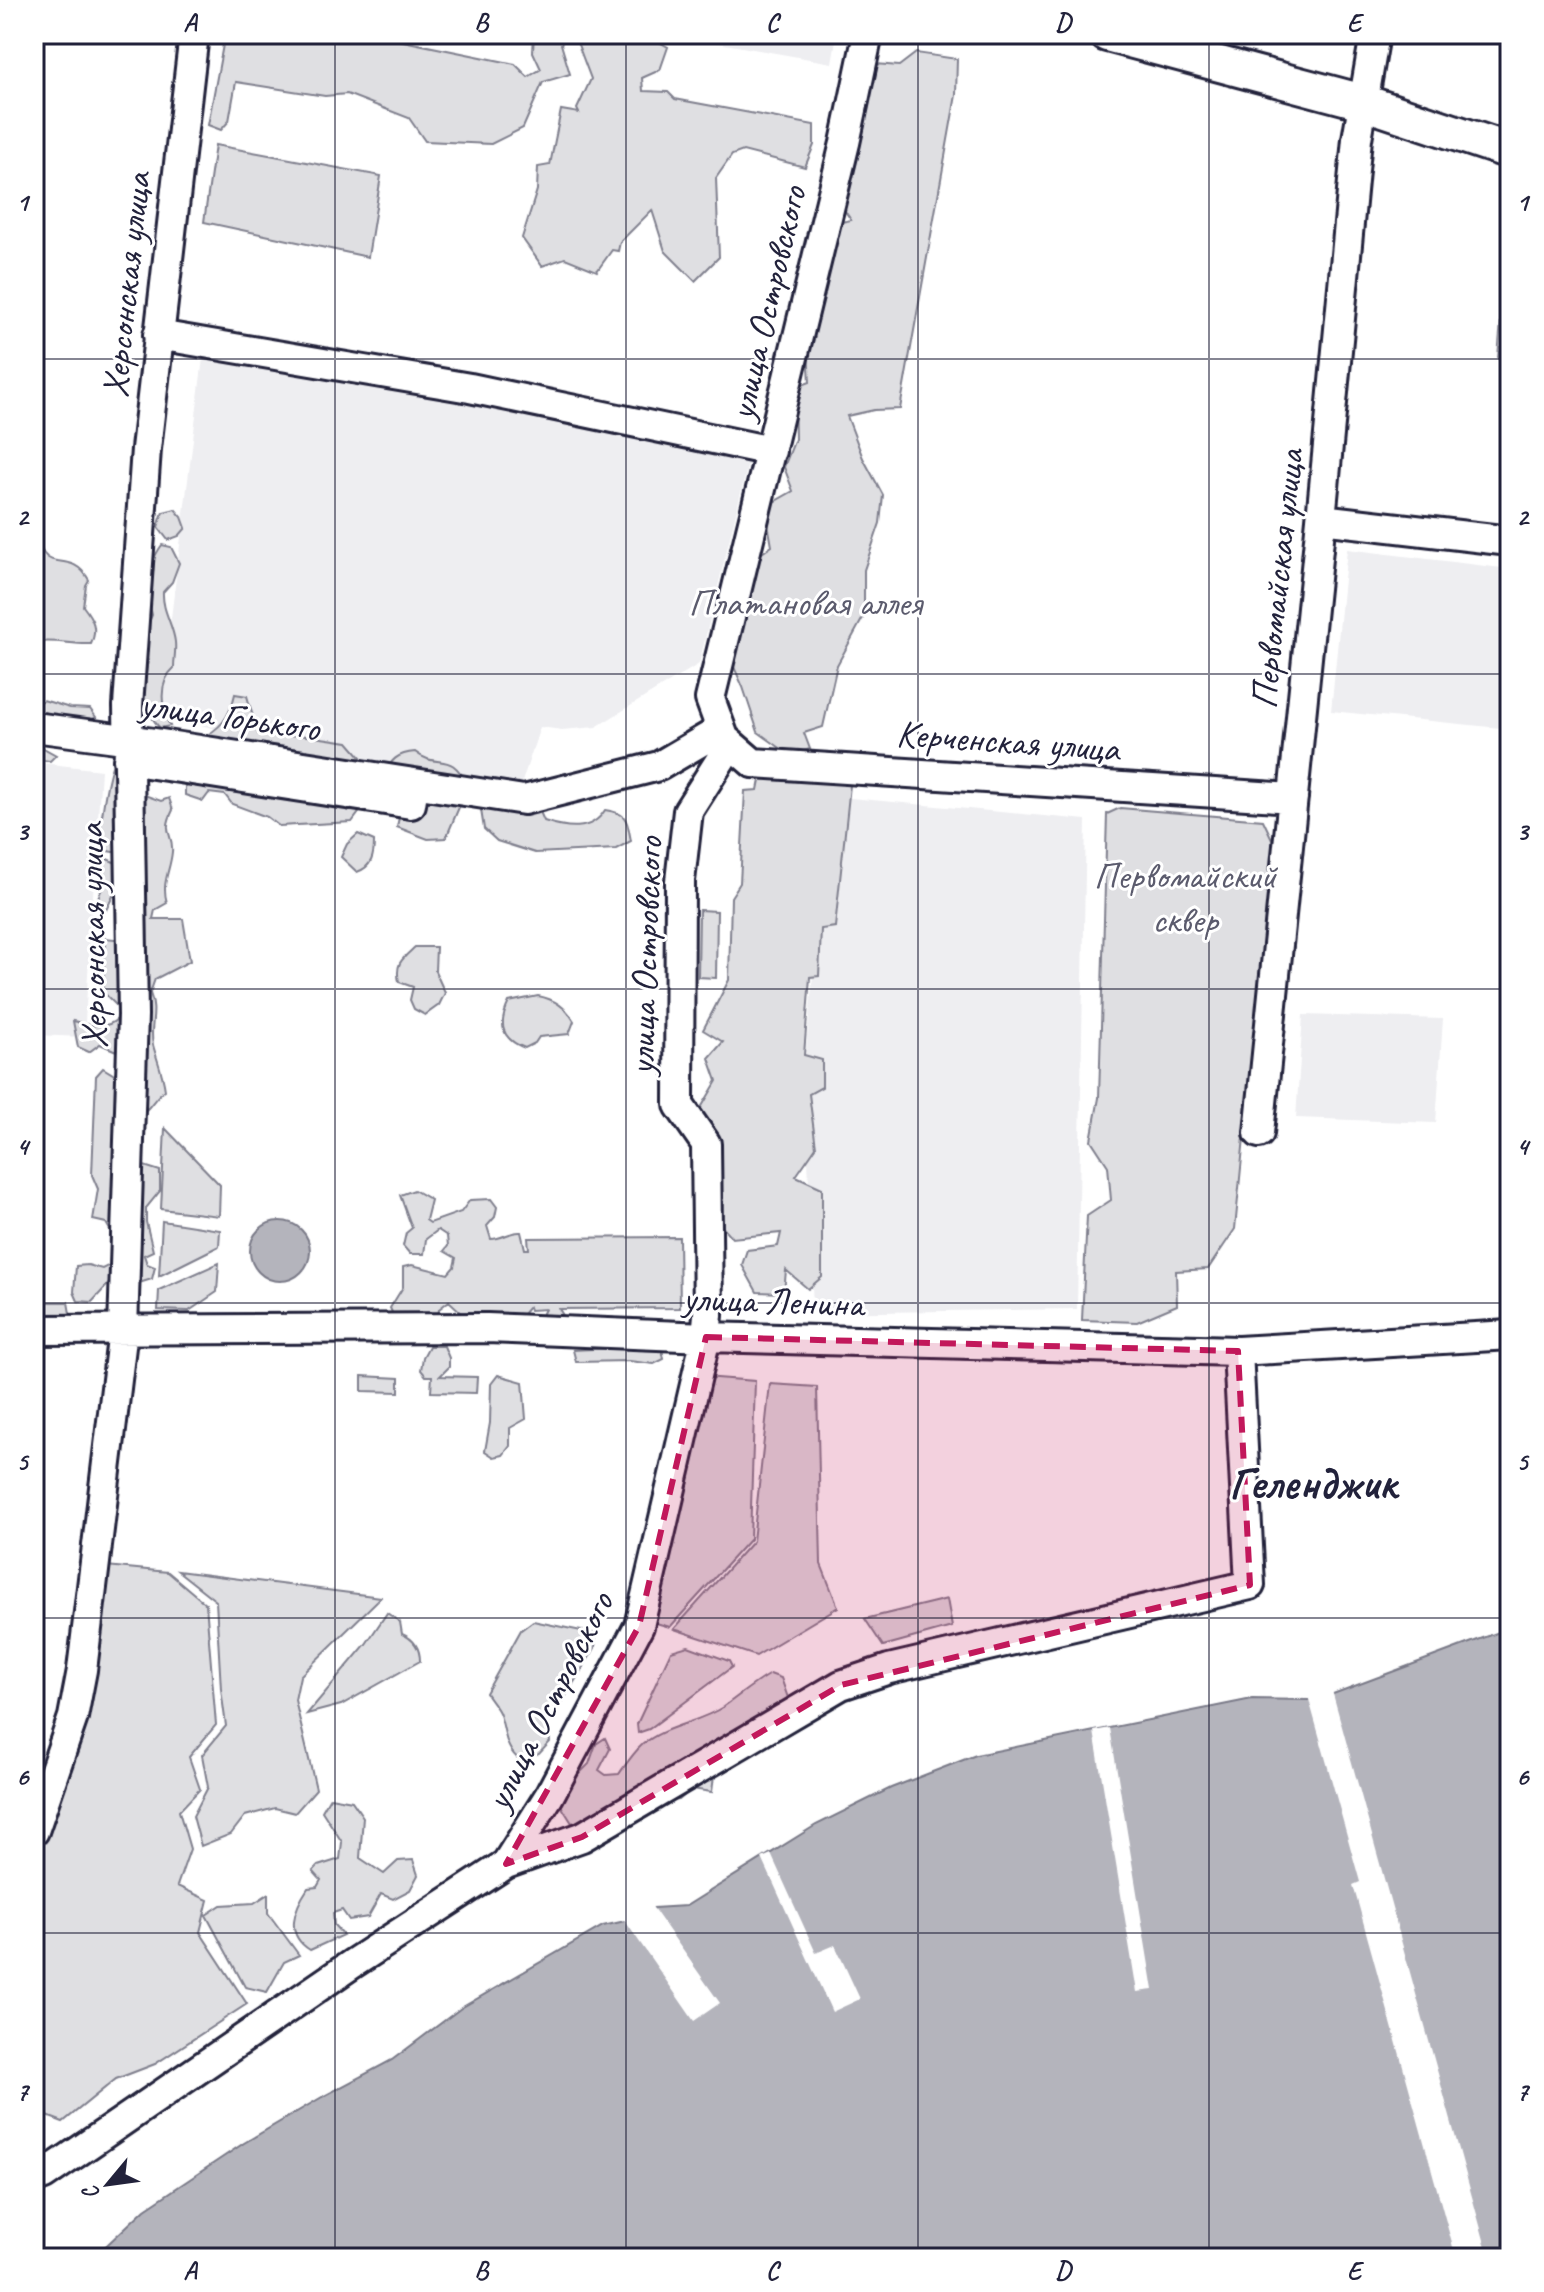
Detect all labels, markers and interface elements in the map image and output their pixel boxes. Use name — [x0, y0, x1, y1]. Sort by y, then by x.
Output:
text: A — [183, 6, 198, 39]
text: B — [474, 6, 490, 39]
text: C — [766, 6, 782, 39]
text: D — [1055, 6, 1073, 39]
text: E — [1347, 6, 1365, 39]
street label: Херсонская улица — [91, 168, 161, 400]
street label: улица Островского — [717, 180, 817, 426]
text: 1 — [16, 186, 31, 219]
text: 1 — [1516, 186, 1531, 219]
street label: Первомайская улица — [1240, 444, 1314, 711]
text: 2 — [16, 500, 30, 533]
text: 2 — [1516, 500, 1530, 533]
park label: Платановая аллея — [688, 579, 925, 626]
street label: улица Горького — [136, 680, 324, 752]
street label: Керченская улица — [895, 710, 1123, 772]
text: 3 — [16, 815, 30, 848]
text: 3 — [1516, 815, 1530, 848]
street label: Херсонская улица — [66, 820, 117, 1049]
street label: улица Островского — [617, 835, 673, 1078]
park label: Первомайский сквер — [1094, 852, 1278, 943]
text: 4 — [16, 1130, 31, 1163]
text: 4 — [1516, 1130, 1531, 1163]
street label: улица Ленина — [680, 1274, 867, 1328]
text: 5 — [16, 1445, 30, 1478]
text: 5 — [1516, 1445, 1530, 1478]
district label: Геленджик — [1229, 1454, 1401, 1512]
street label: улица Островского — [473, 1583, 625, 1820]
text: 6 — [16, 1760, 30, 1793]
text: 6 — [1516, 1760, 1530, 1793]
text: 7 — [16, 2075, 30, 2108]
text: 7 — [1516, 2075, 1530, 2108]
north arrow — [68, 2144, 148, 2224]
text: С — [75, 2179, 106, 2205]
text: A — [183, 2254, 198, 2287]
text: B — [474, 2254, 490, 2287]
text: C — [766, 2254, 782, 2287]
text: D — [1055, 2254, 1073, 2287]
text: E — [1347, 2254, 1365, 2287]

